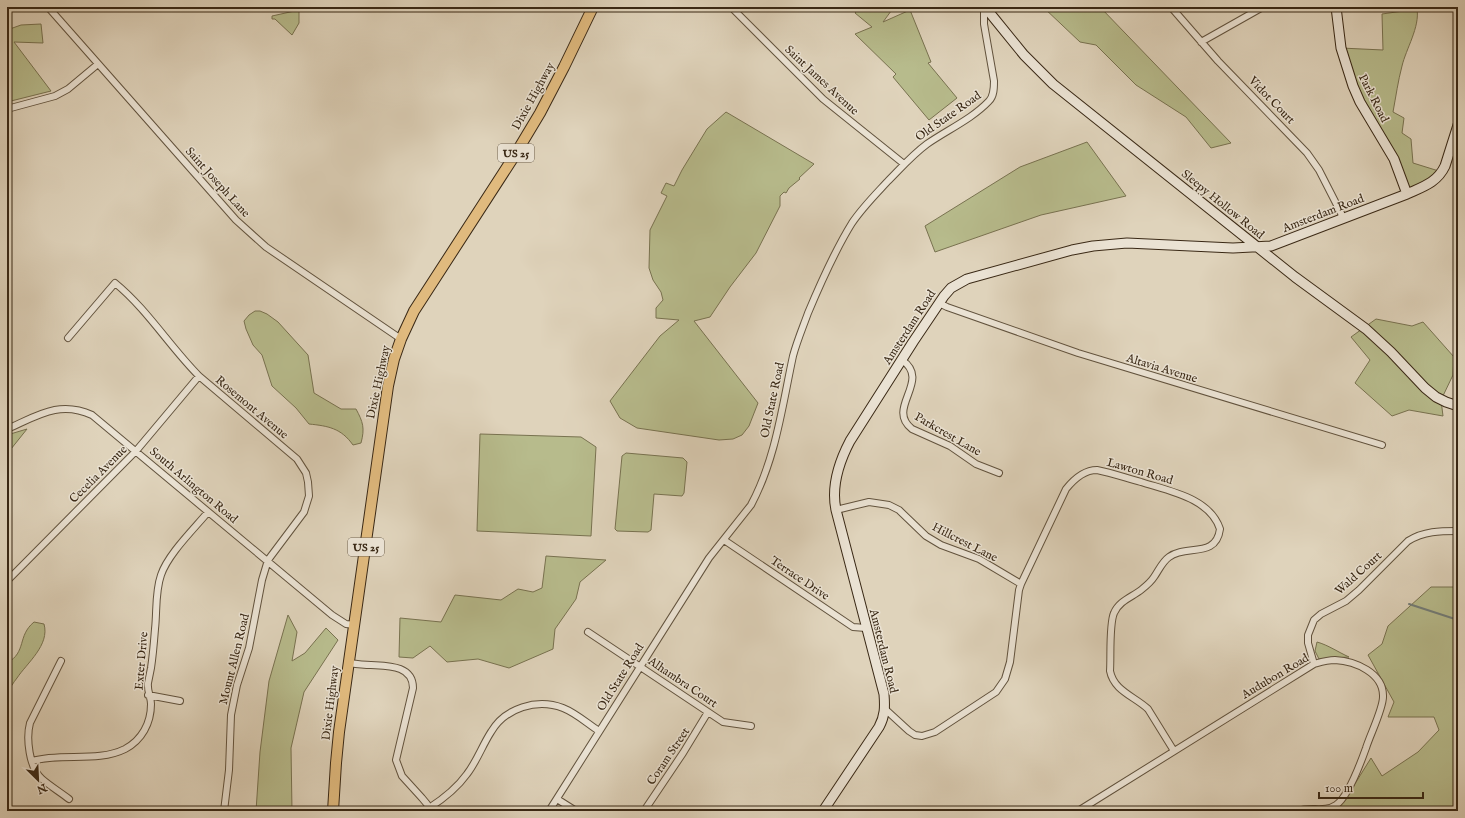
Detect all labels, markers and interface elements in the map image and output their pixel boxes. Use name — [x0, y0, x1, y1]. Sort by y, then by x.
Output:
street label: Saint James Avenue — [781, 42, 862, 120]
street label: Dixie Highway — [509, 60, 558, 133]
street label: Park Road — [1355, 71, 1392, 126]
street label: Vidot Court — [1245, 73, 1298, 127]
street label: Old State Road — [912, 88, 985, 145]
street label: Saint Joseph Lane — [181, 144, 253, 222]
road number: US 25 — [498, 144, 534, 162]
street label: Sleepy Hollow Road — [1178, 166, 1268, 244]
street label: Amsterdam Road — [1279, 191, 1367, 236]
street label: Amsterdam Road — [879, 287, 940, 368]
street label: Dixie Highway — [363, 344, 394, 420]
street label: Altavia Avenue — [1124, 350, 1200, 387]
street label: Old State Road — [757, 360, 788, 439]
street label: Rosemont Avenue — [212, 372, 292, 443]
street label: Parkcrest Lane — [912, 409, 984, 460]
street label: Cecelia Avenue — [66, 442, 131, 506]
street label: South Arlington Road — [147, 444, 241, 527]
street label: Lawton Road — [1105, 455, 1175, 488]
street label: Hillcrest Lane — [929, 519, 1001, 566]
road number: US 25 — [348, 538, 384, 556]
street label: Wald Court — [1332, 548, 1385, 598]
street label: Terrace Drive — [767, 553, 833, 604]
street label: Amsterdam Road — [866, 606, 901, 695]
street label: Mount Allen Road — [216, 612, 253, 706]
street label: Exter Drive — [131, 631, 152, 691]
street label: Old State Road — [594, 640, 648, 714]
street label: Audubon Road — [1238, 650, 1312, 703]
street label: Alhambra Court — [644, 653, 720, 711]
street label: Dixie Highway — [318, 665, 343, 741]
street label: Coram Street — [644, 725, 693, 788]
north arrow — [18, 760, 58, 800]
scale bar — [1319, 774, 1423, 800]
text: N — [34, 779, 50, 797]
text: 100 m — [1325, 781, 1353, 796]

